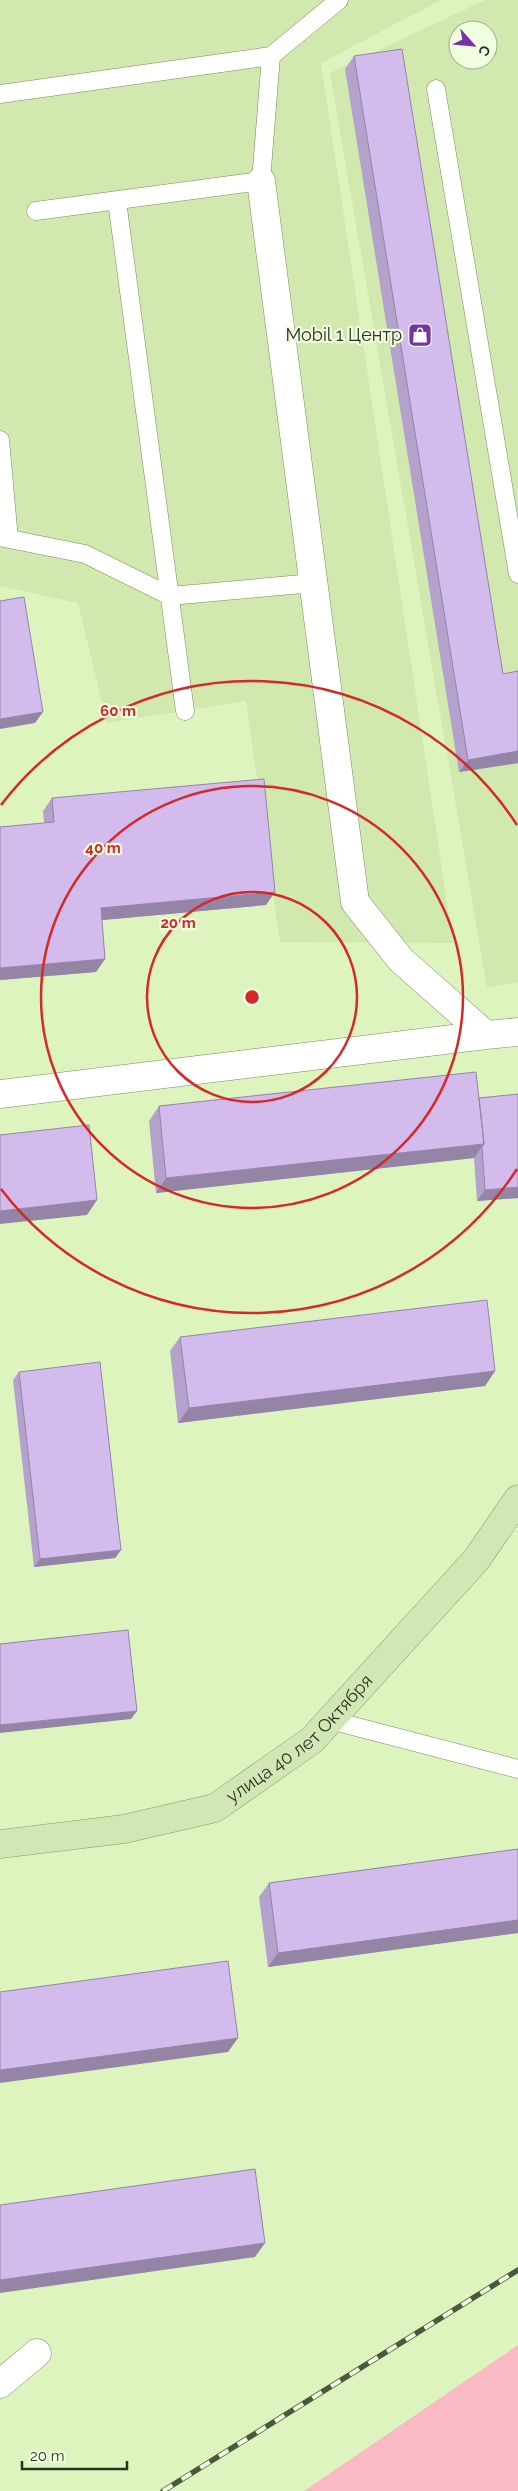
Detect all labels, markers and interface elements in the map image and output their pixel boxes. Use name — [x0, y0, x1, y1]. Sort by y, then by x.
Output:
north arrow — [448, 20, 498, 70]
text: С — [475, 43, 494, 59]
shop icon: Mobil 1 Центр — [407, 322, 433, 348]
place label: Mobil 1 Центр — [285, 324, 402, 345]
text: 60 m — [100, 702, 136, 720]
text: 40 m — [85, 839, 121, 857]
text: 20 m — [160, 914, 196, 932]
centre of rings — [243, 988, 261, 1006]
street label: улица 40 лет Октября — [222, 1670, 376, 1807]
scale bar — [22, 2438, 128, 2470]
text: 20 m — [30, 2447, 65, 2465]

